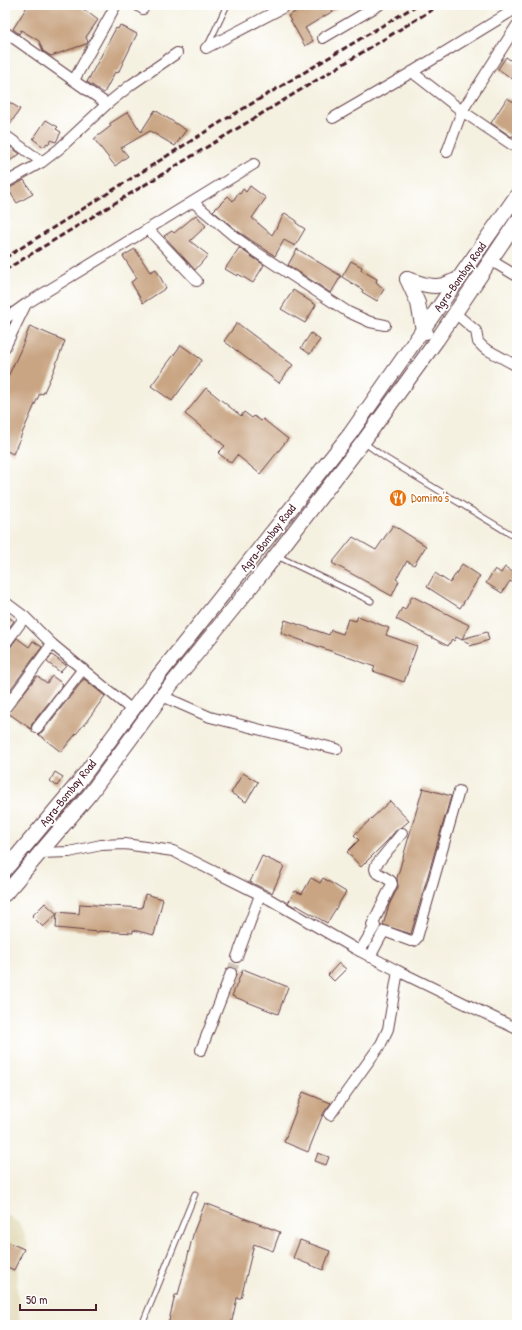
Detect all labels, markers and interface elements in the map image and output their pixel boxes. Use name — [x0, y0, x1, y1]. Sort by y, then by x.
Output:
street label: Agra-Bombay Road — [429, 238, 490, 315]
restaurant icon: Domino's — [388, 488, 408, 508]
place label: Domino's — [411, 489, 450, 506]
street label: Agra-Bombay Road — [236, 500, 300, 575]
street label: Agra-Bombay Road — [35, 755, 100, 830]
scale bar — [20, 1286, 96, 1312]
text: 50 m — [26, 1291, 47, 1308]

